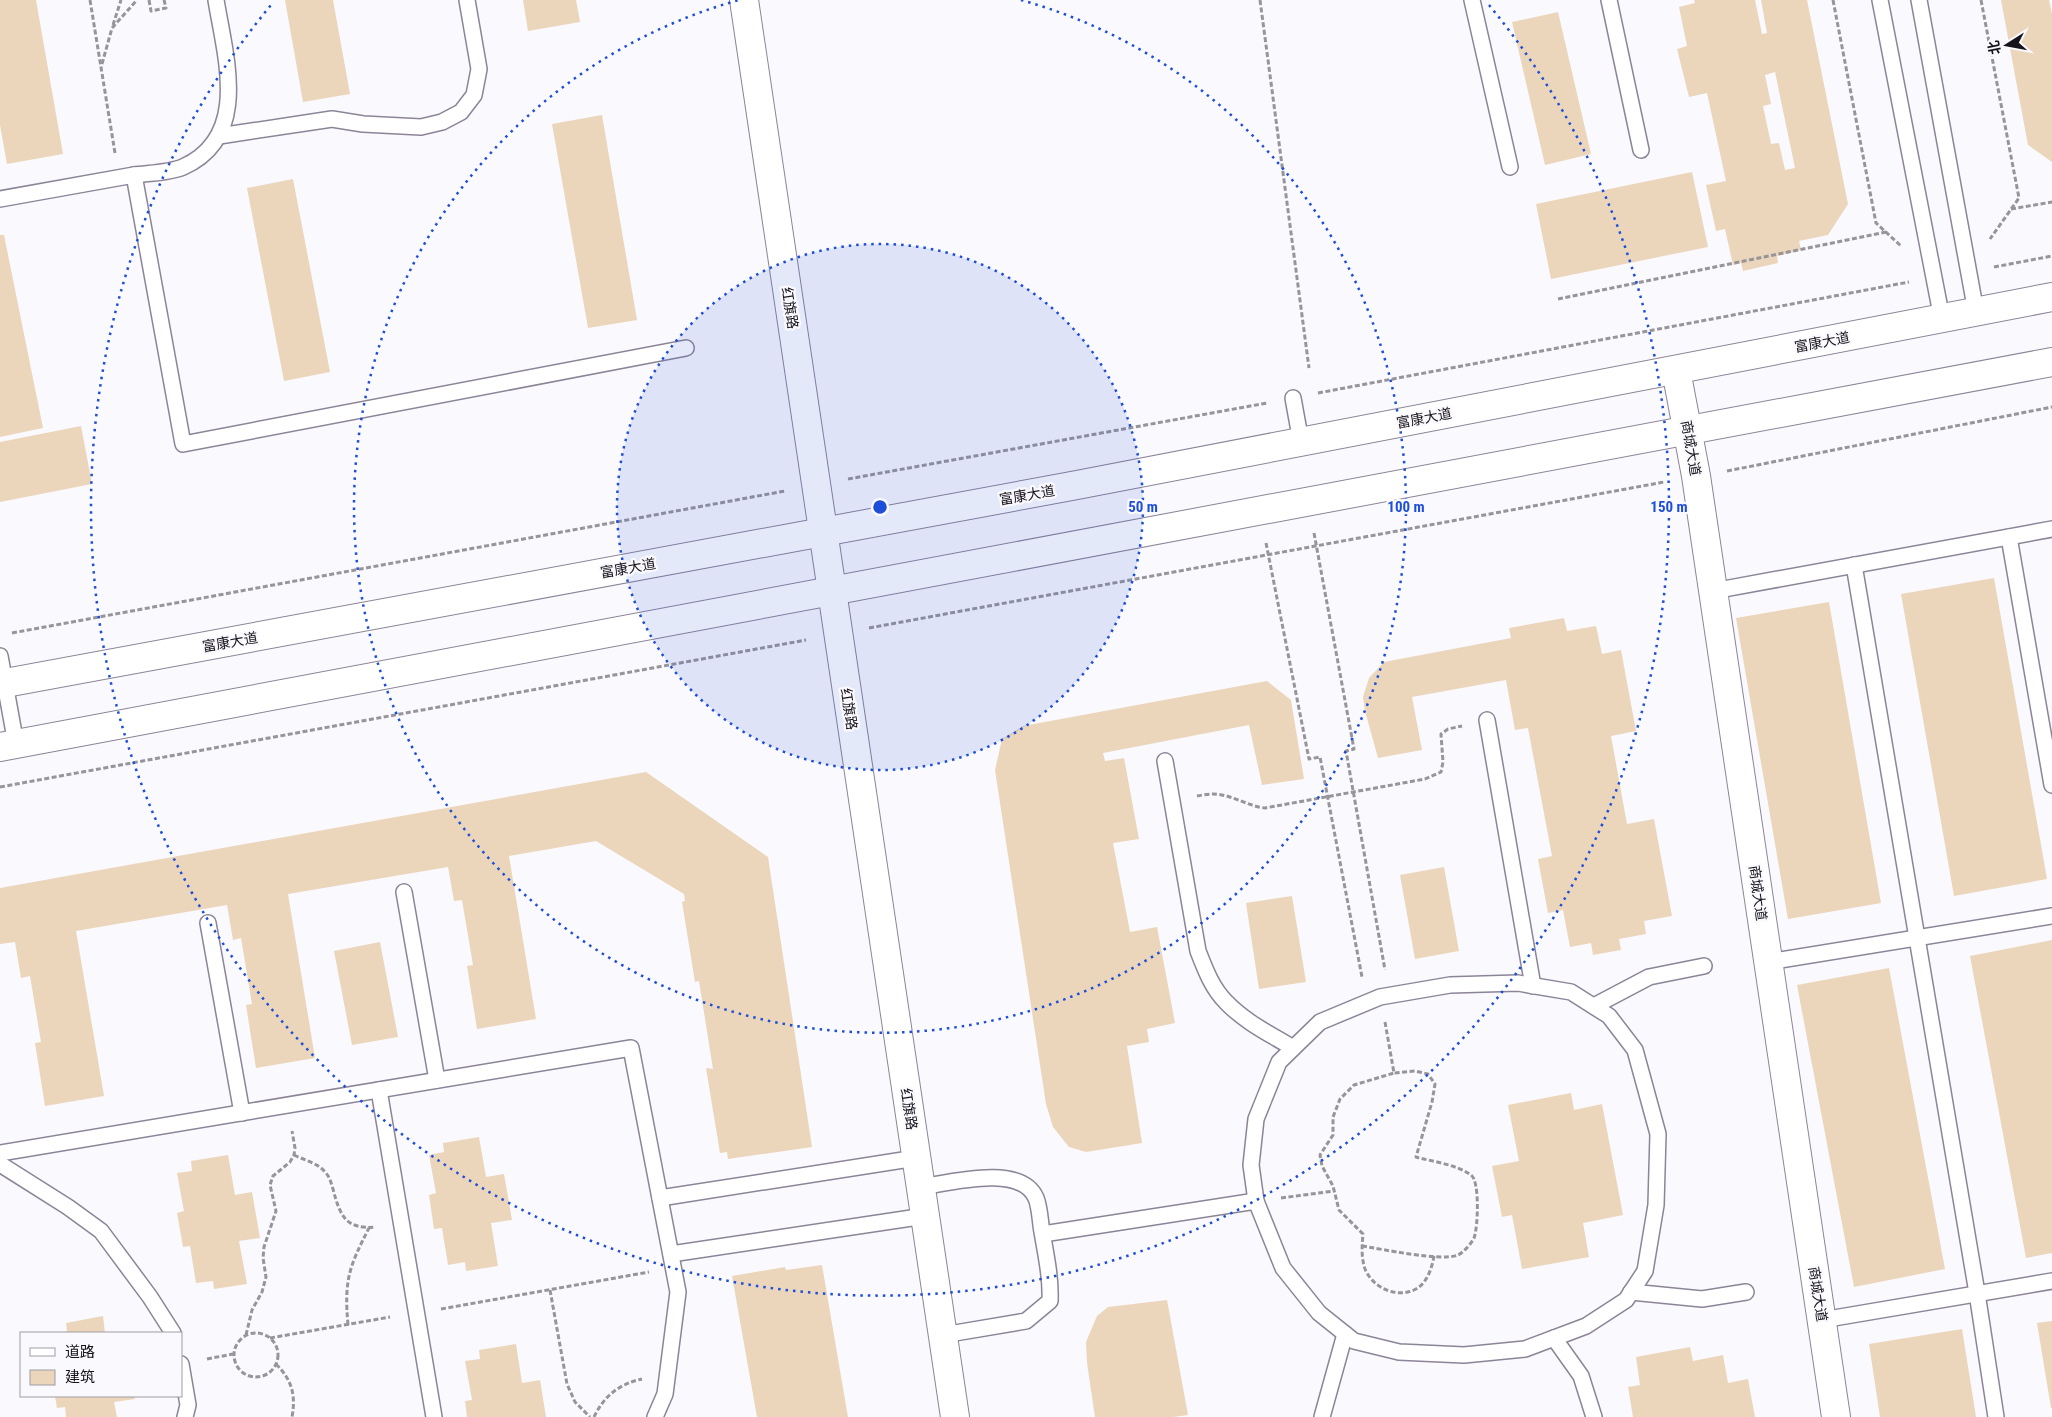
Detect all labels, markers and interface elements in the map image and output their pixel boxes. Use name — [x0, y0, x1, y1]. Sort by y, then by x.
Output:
north arrow — [1982, 20, 2032, 70]
text: 北 — [1985, 39, 2003, 56]
street label: 红旗路 — [779, 286, 801, 330]
street label: 富康大道 — [1793, 329, 1851, 355]
street label: 富康大道 — [1395, 405, 1453, 431]
street label: 商城大道 — [1678, 419, 1704, 477]
street label: 富康大道 — [998, 482, 1056, 508]
centre of rings — [871, 498, 889, 516]
text: 50 m — [1128, 498, 1158, 516]
text: 100 m — [1387, 498, 1425, 516]
text: 150 m — [1650, 498, 1688, 516]
street label: 富康大道 — [599, 555, 657, 581]
street label: 富康大道 — [201, 629, 259, 655]
street label: 红旗路 — [838, 687, 860, 731]
street label: 商城大道 — [1746, 864, 1770, 922]
street label: 红旗路 — [898, 1087, 920, 1131]
street label: 商城大道 — [1806, 1265, 1830, 1323]
legend — [20, 1332, 182, 1397]
text: 道路 — [65, 1343, 95, 1361]
text: 建筑 — [65, 1368, 95, 1386]

